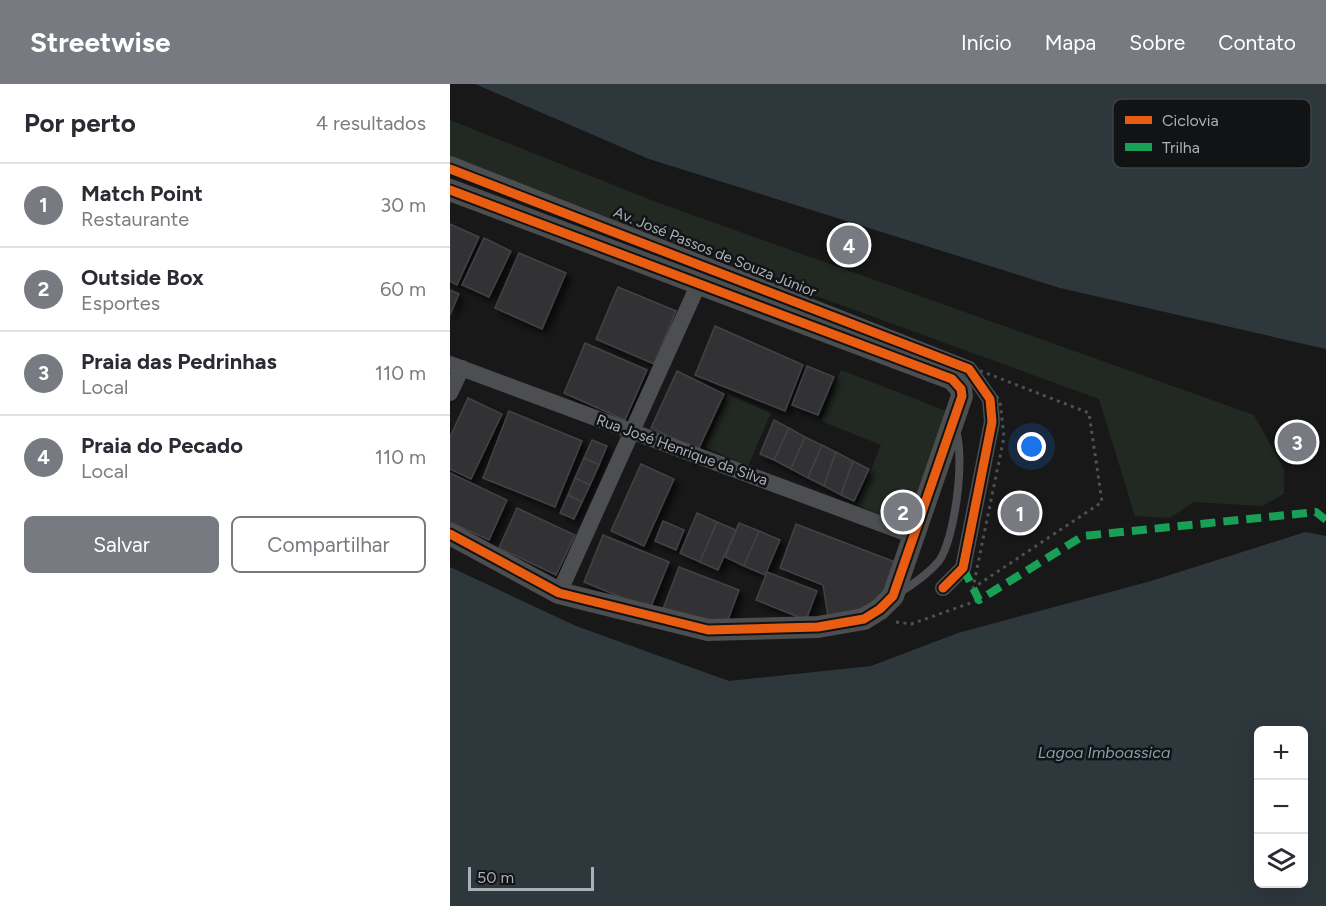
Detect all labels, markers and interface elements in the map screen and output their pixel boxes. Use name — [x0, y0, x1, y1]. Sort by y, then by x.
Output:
text: Streetwise — [30, 25, 170, 59]
text: Início — [961, 30, 1012, 55]
text: Mapa — [1045, 30, 1096, 55]
text: Sobre — [1129, 30, 1185, 55]
text: Contato — [1218, 30, 1296, 55]
legend — [1113, 99, 1311, 168]
text: Por perto — [24, 107, 136, 139]
text: 4 resultados — [316, 111, 426, 135]
text: Ciclovia — [1162, 111, 1219, 130]
text: Trilha — [1162, 138, 1200, 157]
text: Match Point — [81, 180, 203, 207]
text: 1 — [39, 193, 48, 217]
text: 30 m — [380, 193, 426, 217]
street label: Av. José Passos de Souza Júnior — [611, 203, 819, 301]
text: Restaurante — [81, 207, 189, 231]
pin: 4 — [830, 222, 868, 268]
text: Outside Box — [81, 264, 204, 291]
text: 2 — [38, 277, 49, 301]
text: 60 m — [380, 277, 426, 301]
text: Esportes — [81, 291, 160, 315]
text: Praia das Pedrinhas — [81, 348, 277, 375]
text: 3 — [38, 361, 49, 385]
text: 110 m — [375, 361, 426, 385]
text: Local — [81, 375, 128, 399]
street label: Rua José Henrique da Silva — [594, 411, 770, 489]
pin: 3 — [1278, 420, 1316, 464]
text: Praia do Pecado — [81, 432, 243, 459]
your location — [1017, 432, 1046, 461]
text: 4 — [37, 445, 50, 469]
text: 110 m — [375, 445, 426, 469]
text: Local — [81, 459, 128, 483]
pin: 2 — [884, 490, 922, 534]
pin: 1 — [1000, 490, 1040, 536]
button: Salvar — [24, 516, 219, 573]
button: Compartilhar — [231, 516, 426, 573]
map controls — [1254, 726, 1308, 888]
button: + — [1254, 726, 1308, 780]
water label: Lagoa Imboassica — [1038, 743, 1170, 762]
button: − — [1254, 780, 1308, 834]
button: layers — [1254, 834, 1308, 888]
scale bar — [468, 864, 594, 892]
text: 50 m — [477, 868, 514, 887]

